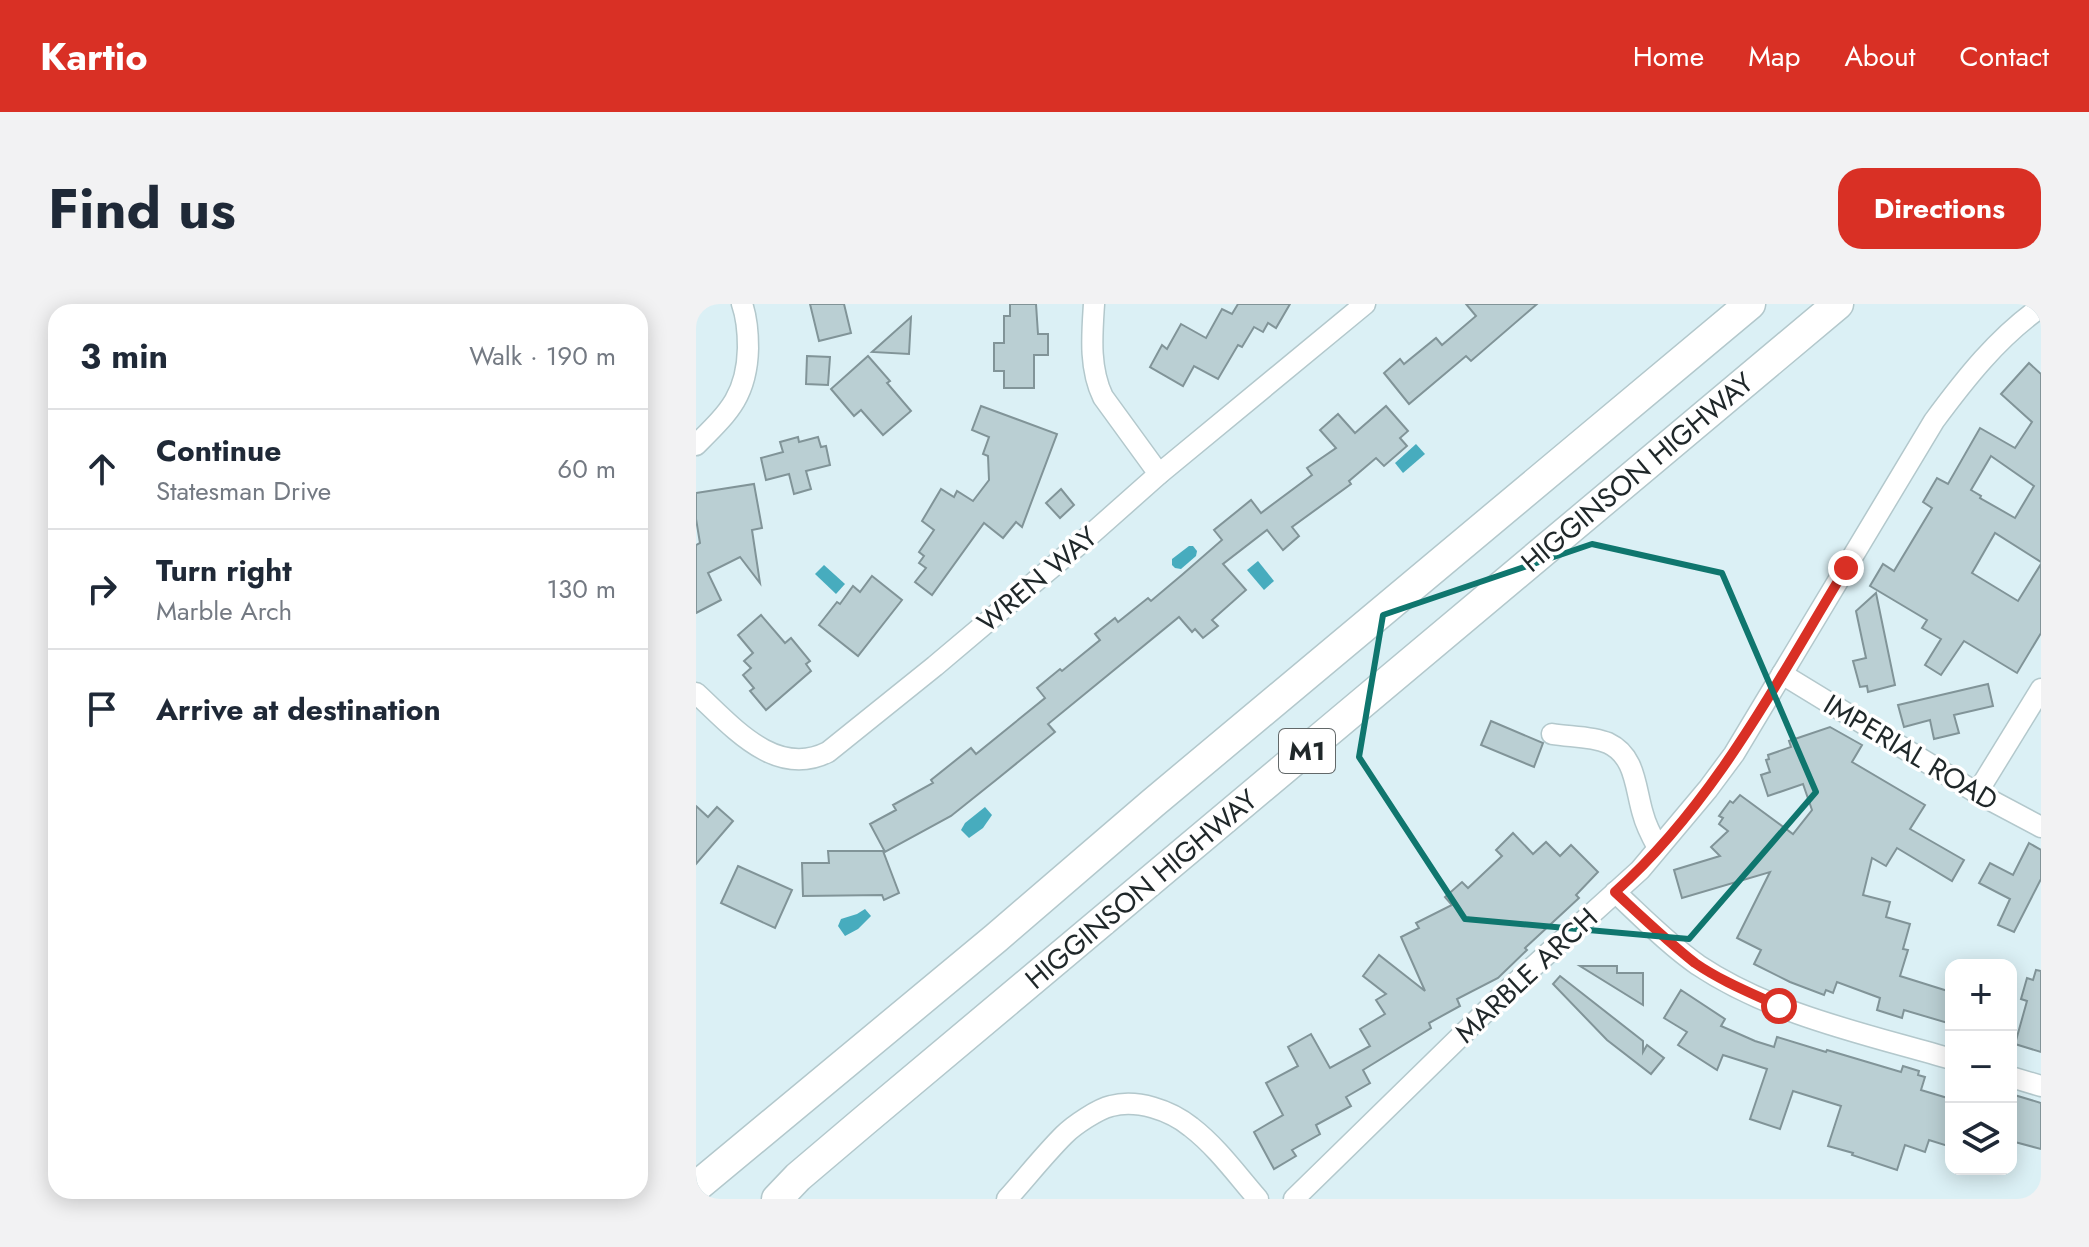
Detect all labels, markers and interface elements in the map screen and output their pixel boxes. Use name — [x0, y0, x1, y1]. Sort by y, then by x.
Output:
text: Kartio — [40, 29, 148, 84]
text: Home — [1633, 36, 1704, 77]
text: Map — [1748, 36, 1800, 77]
text: About — [1844, 36, 1916, 77]
text: Contact — [1960, 36, 2049, 77]
text: Find us — [48, 168, 236, 249]
button: Directions — [1838, 168, 2041, 249]
text: 3 min — [80, 332, 168, 381]
text: Walk · 190 m — [469, 337, 616, 375]
street label: HIGGINSON HIGHWAY — [1512, 363, 1763, 582]
text: Continue — [156, 429, 282, 472]
icon: ahead — [80, 447, 124, 491]
text: 60 m — [557, 450, 616, 488]
text: Statesman Drive — [156, 472, 331, 510]
street label: WREN WAY — [968, 517, 1107, 642]
text: Turn right — [156, 549, 292, 592]
route end — [1828, 550, 1864, 586]
icon: right — [80, 567, 124, 611]
text: 130 m — [546, 570, 616, 608]
text: Marble Arch — [156, 592, 292, 630]
street label: IMPERIAL ROAD — [1816, 684, 2006, 821]
icon: arrive — [80, 687, 124, 731]
text: Arrive at destination — [156, 688, 441, 731]
road number: M1 — [1279, 729, 1335, 773]
street label: HIGGINSON HIGHWAY — [1016, 780, 1267, 999]
street label: MARBLE ARCH — [1446, 898, 1607, 1053]
map controls — [1945, 959, 2017, 1175]
button: + — [1945, 959, 2017, 1031]
route start — [1761, 988, 1797, 1024]
button: − — [1945, 1031, 2017, 1103]
button: layers — [1945, 1103, 2017, 1175]

